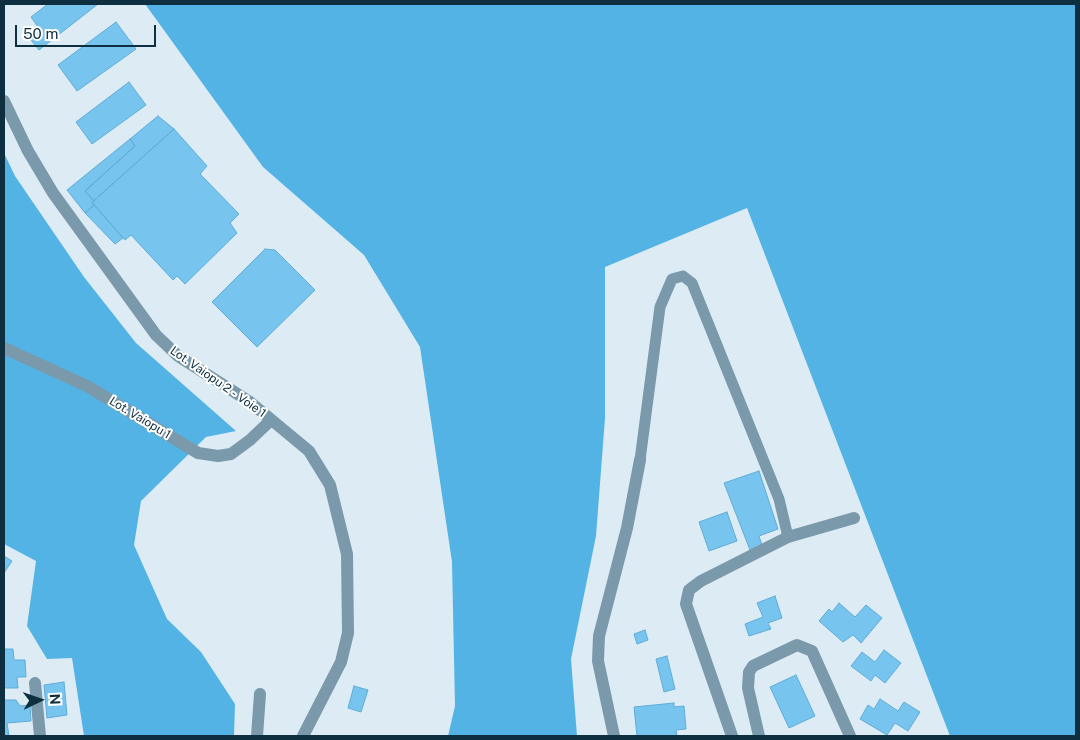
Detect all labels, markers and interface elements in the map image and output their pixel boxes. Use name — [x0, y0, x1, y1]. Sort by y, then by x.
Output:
scale bar — [18, 15, 159, 47]
text: 50 m — [23, 25, 58, 42]
street label: Lot. Vaiopu 2 - Voie 1 — [167, 343, 269, 421]
street label: Lot. Vaiopu 1 — [107, 394, 173, 442]
north arrow — [15, 675, 65, 725]
text: N — [47, 693, 63, 705]

